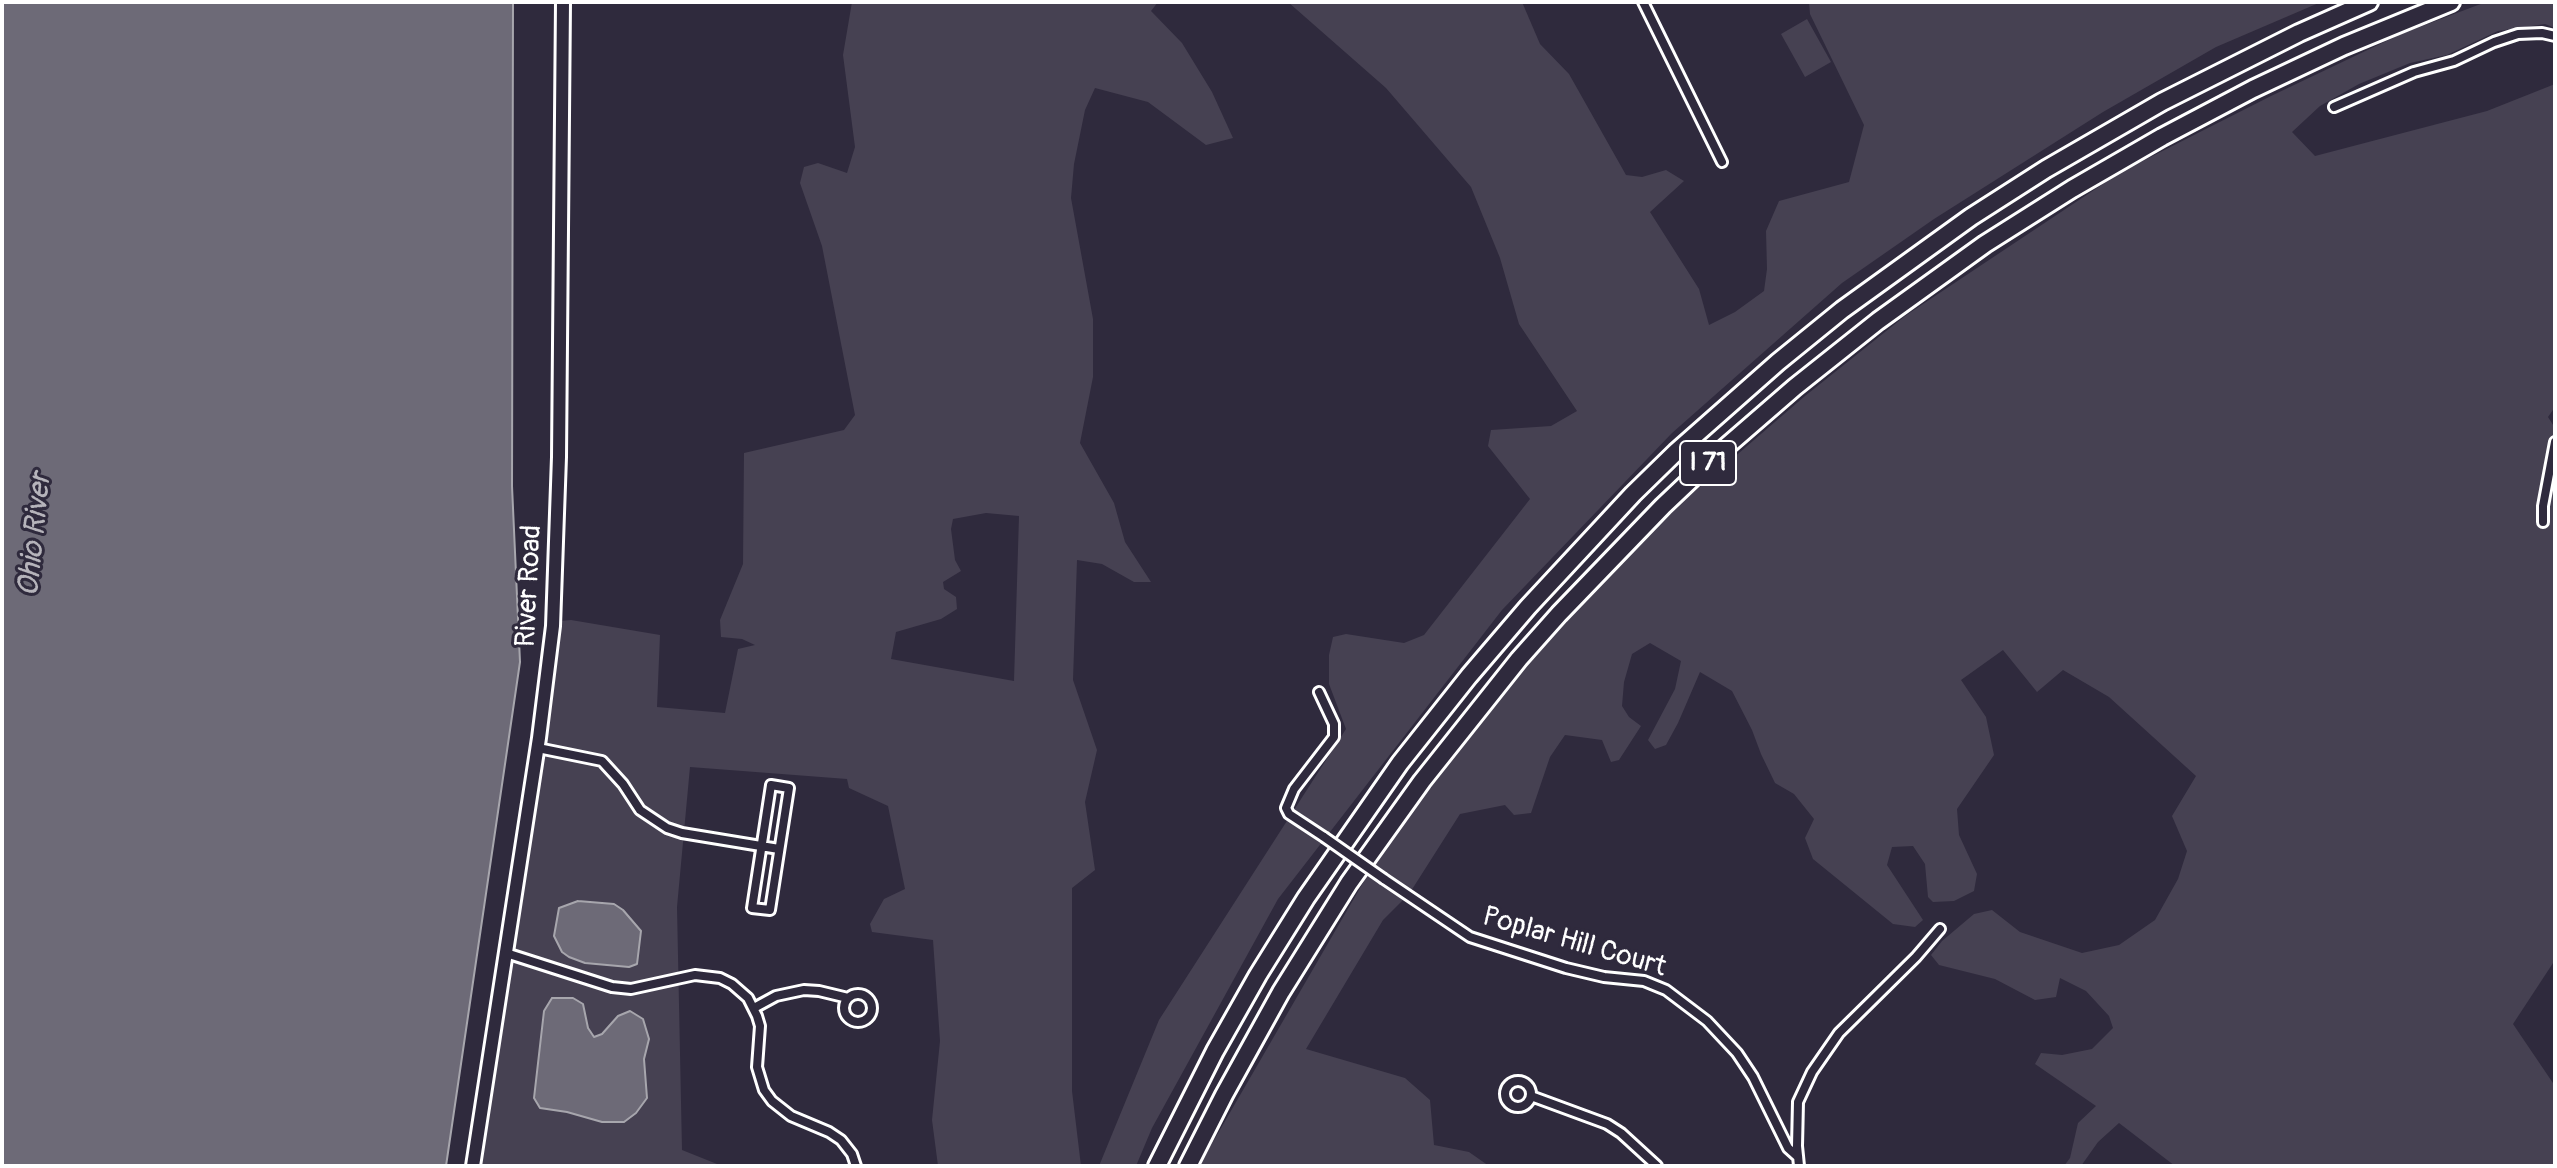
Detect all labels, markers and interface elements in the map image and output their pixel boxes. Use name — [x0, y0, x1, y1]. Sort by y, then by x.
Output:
road number: I 71 — [1680, 441, 1736, 485]
water label: Ohio River — [12, 471, 60, 599]
street label: River Road — [510, 524, 550, 648]
street label: Poplar Hill Court — [1478, 901, 1670, 985]

